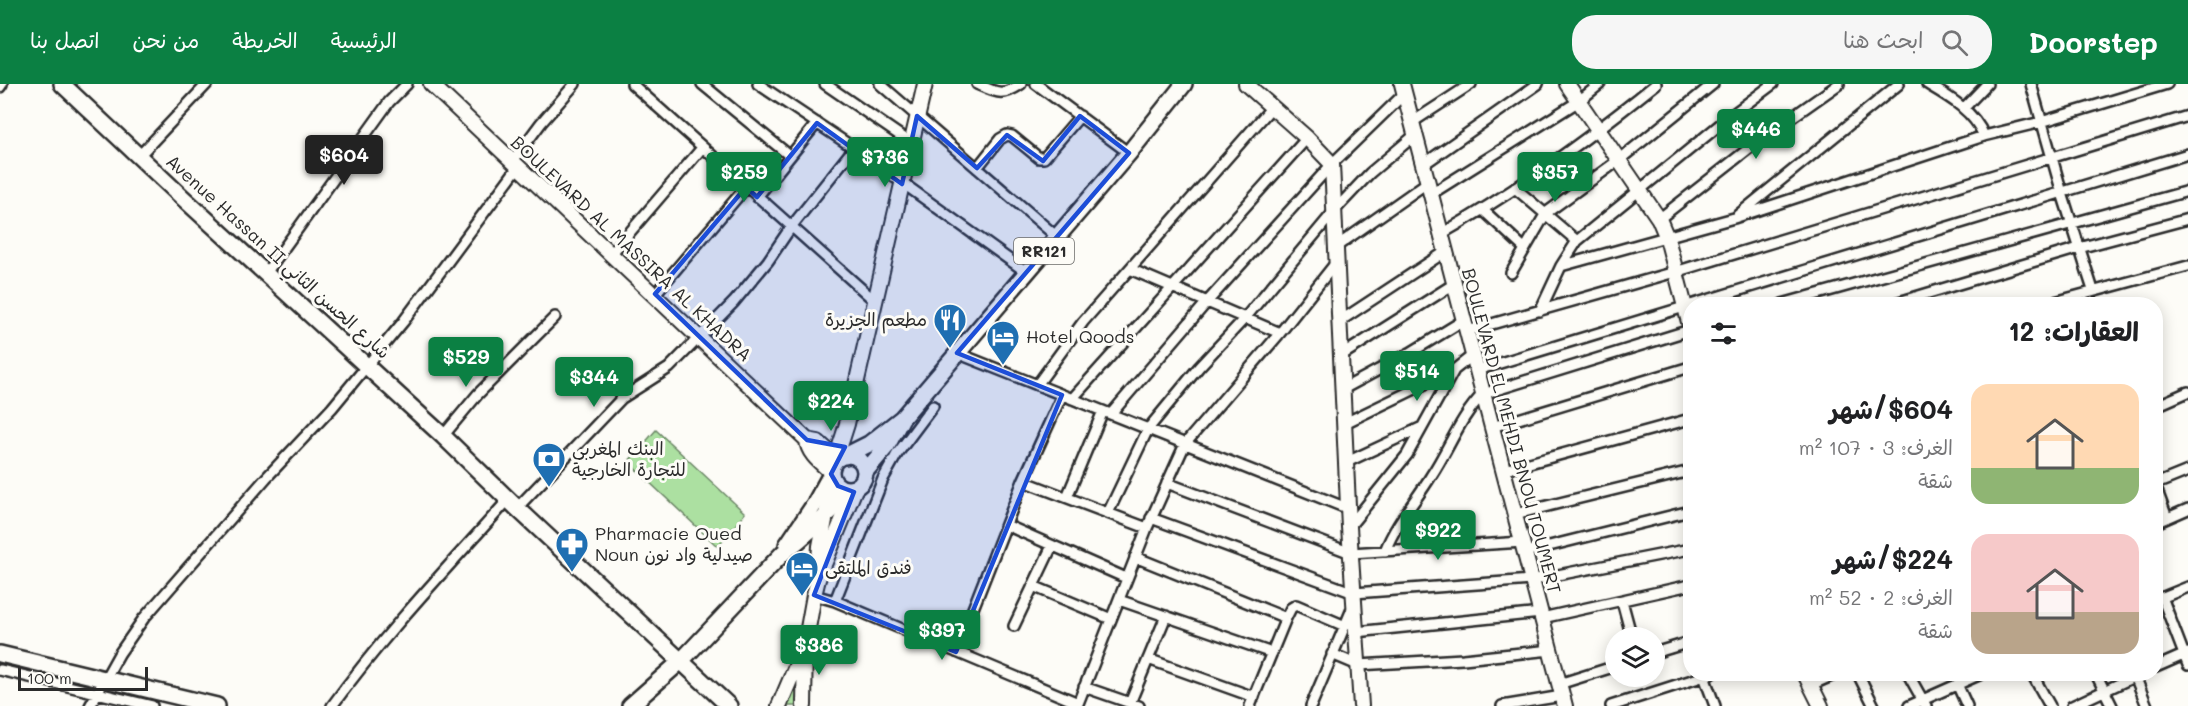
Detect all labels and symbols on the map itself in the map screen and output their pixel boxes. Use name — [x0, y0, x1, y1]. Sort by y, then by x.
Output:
pin: $446 — [1720, 109, 1792, 160]
street label: BOULEVARD AL MASSIRA AL KHADRA — [506, 130, 757, 366]
pin: $604 — [308, 135, 380, 186]
pin: $736 — [849, 137, 921, 188]
street label: Avenue Hassan II شارع الحسن الثاني — [158, 149, 396, 367]
pin: $259 — [708, 152, 780, 203]
pin: $357 — [1519, 152, 1591, 203]
road number: RR121 — [1014, 238, 1074, 264]
street label: BOULEVARD EL MEHDI BNOU TOUMERT — [1457, 265, 1567, 596]
restaurant icon: مطعم الجزيرة — [932, 302, 968, 349]
place label: مطعم الجزيرة — [825, 307, 927, 334]
hotel icon: Hotel Qoods — [985, 319, 1021, 366]
place label: Hotel Qoods — [1026, 324, 1134, 348]
pin: $529 — [430, 337, 502, 388]
pin: $514 — [1381, 351, 1453, 402]
pin: $344 — [558, 357, 630, 408]
pin: $224 — [795, 381, 867, 432]
place label: البنك المغربي للتجارة الخارجية — [572, 436, 686, 481]
bank icon: البنك المغربي للتجارة الخارجية — [531, 441, 567, 488]
pin: $922 — [1402, 510, 1474, 561]
place label: Pharmacie Oued Noun صيدلية واد نون — [595, 521, 753, 566]
pharmacy icon: Pharmacie Oued Noun صيدلية واد نون — [554, 526, 590, 573]
hotel icon: فندق الملتقى — [784, 550, 820, 597]
place label: فندق الملتقى — [825, 555, 912, 579]
pin: $397 — [906, 610, 978, 661]
pin: $386 — [783, 625, 855, 676]
scale bar — [18, 664, 148, 692]

